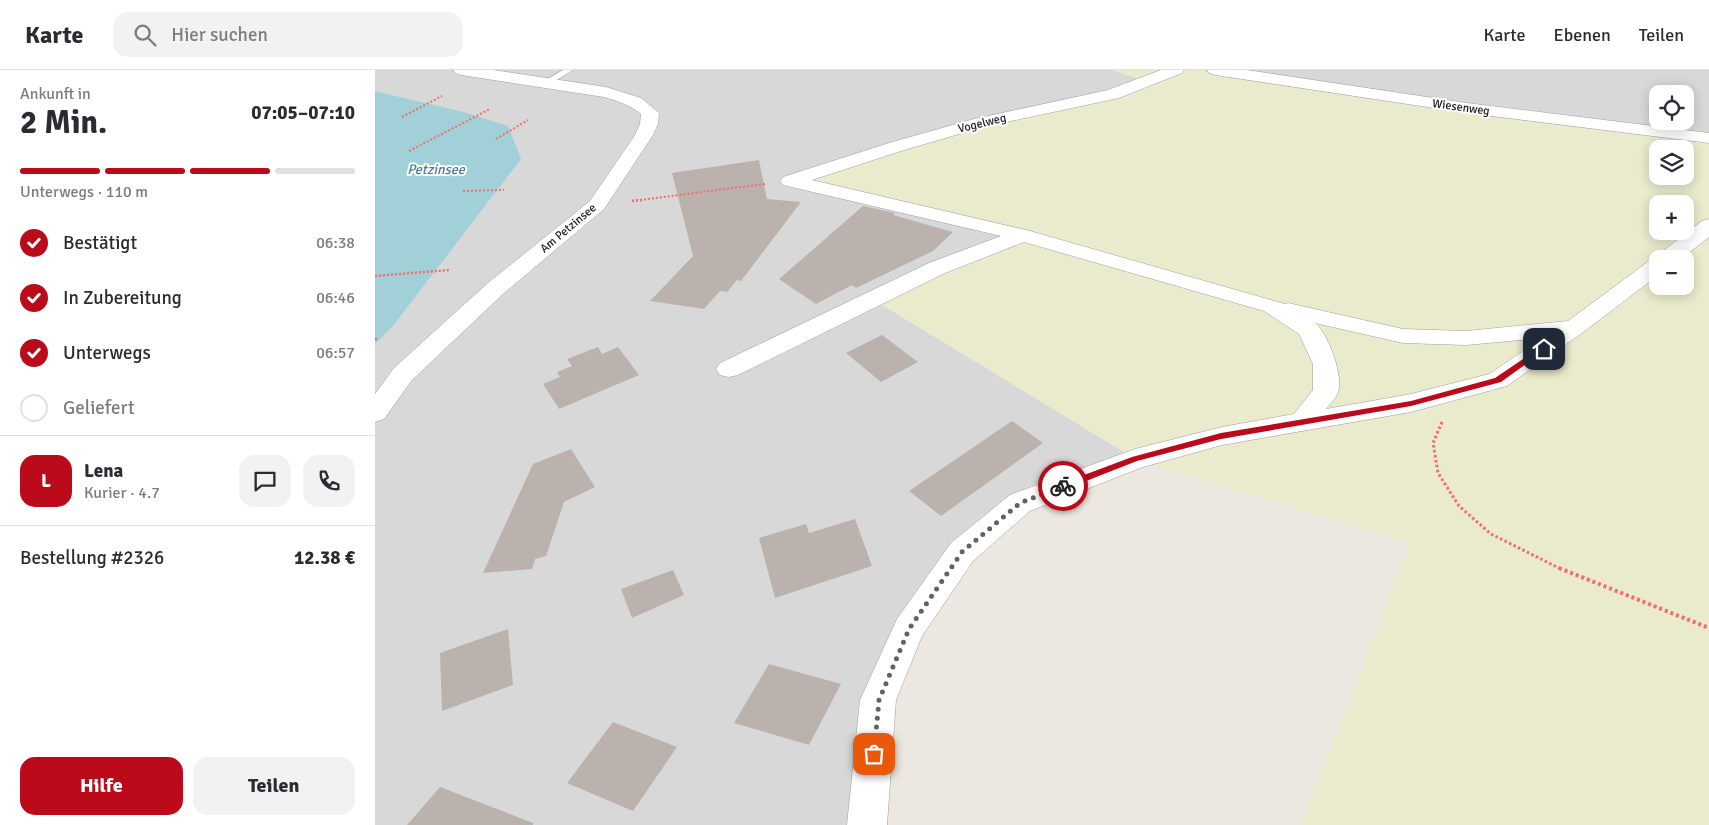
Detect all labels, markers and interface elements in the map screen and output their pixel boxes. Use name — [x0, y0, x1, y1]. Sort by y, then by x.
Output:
search box — [113, 12, 463, 57]
text: Karte — [25, 20, 83, 50]
icon: search — [131, 21, 159, 49]
text: Hier suchen — [171, 23, 268, 47]
text: Karte — [1483, 24, 1525, 46]
text: Ebenen — [1553, 24, 1611, 46]
text: Teilen — [1639, 24, 1684, 46]
text: Ankunft in — [20, 84, 91, 104]
map controls — [1649, 85, 1694, 295]
button: locate — [1649, 85, 1694, 130]
street label: Wiesenweg — [1431, 96, 1491, 119]
text: 07:05–07:10 — [251, 101, 355, 125]
text: 2 Min. — [20, 103, 107, 142]
street label: Vogelweg — [956, 110, 1008, 137]
button: layers — [1649, 140, 1694, 185]
water label: Petzinsee — [407, 161, 466, 178]
text: Unterwegs · 110 m — [20, 182, 148, 202]
button: + — [1649, 195, 1694, 240]
street label: Am Petzinsee — [537, 201, 600, 256]
icon: check — [20, 229, 48, 257]
text: Bestätigt — [63, 231, 137, 255]
text: 06:38 — [316, 233, 355, 253]
button: − — [1649, 250, 1694, 295]
icon: check — [20, 284, 48, 312]
text: In Zubereitung — [63, 286, 182, 310]
text: 06:46 — [316, 288, 355, 308]
pin — [1523, 328, 1565, 370]
icon: home — [1530, 335, 1558, 363]
icon: check — [20, 339, 48, 367]
text: Unterwegs — [63, 341, 151, 365]
text: 06:57 — [316, 343, 355, 363]
text: Geliefert — [63, 396, 135, 420]
button: chat — [239, 455, 291, 507]
button: phone — [303, 455, 355, 507]
text: Lena — [84, 459, 123, 483]
courier — [1038, 461, 1088, 511]
text: L — [41, 469, 51, 493]
icon: bike — [1049, 472, 1077, 500]
text: Kurier · 4.7 — [84, 483, 160, 503]
text: Bestellung #2326 — [20, 546, 164, 570]
text: 12.38 € — [294, 546, 355, 570]
pin — [853, 733, 895, 775]
icon: bag — [860, 740, 888, 768]
button: Hilfe — [20, 757, 183, 815]
button: Teilen — [193, 757, 355, 815]

